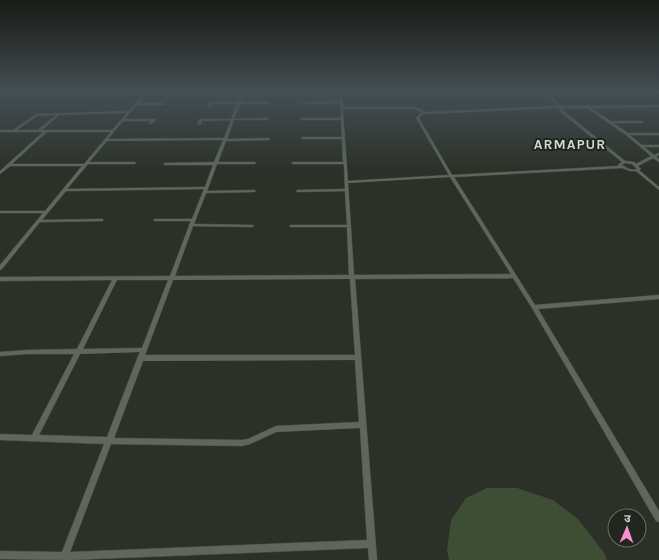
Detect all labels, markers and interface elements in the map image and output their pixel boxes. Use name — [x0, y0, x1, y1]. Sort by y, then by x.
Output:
district label: ARMAPUR — [534, 136, 606, 153]
north arrow — [607, 508, 647, 548]
text: उ — [624, 512, 631, 525]

